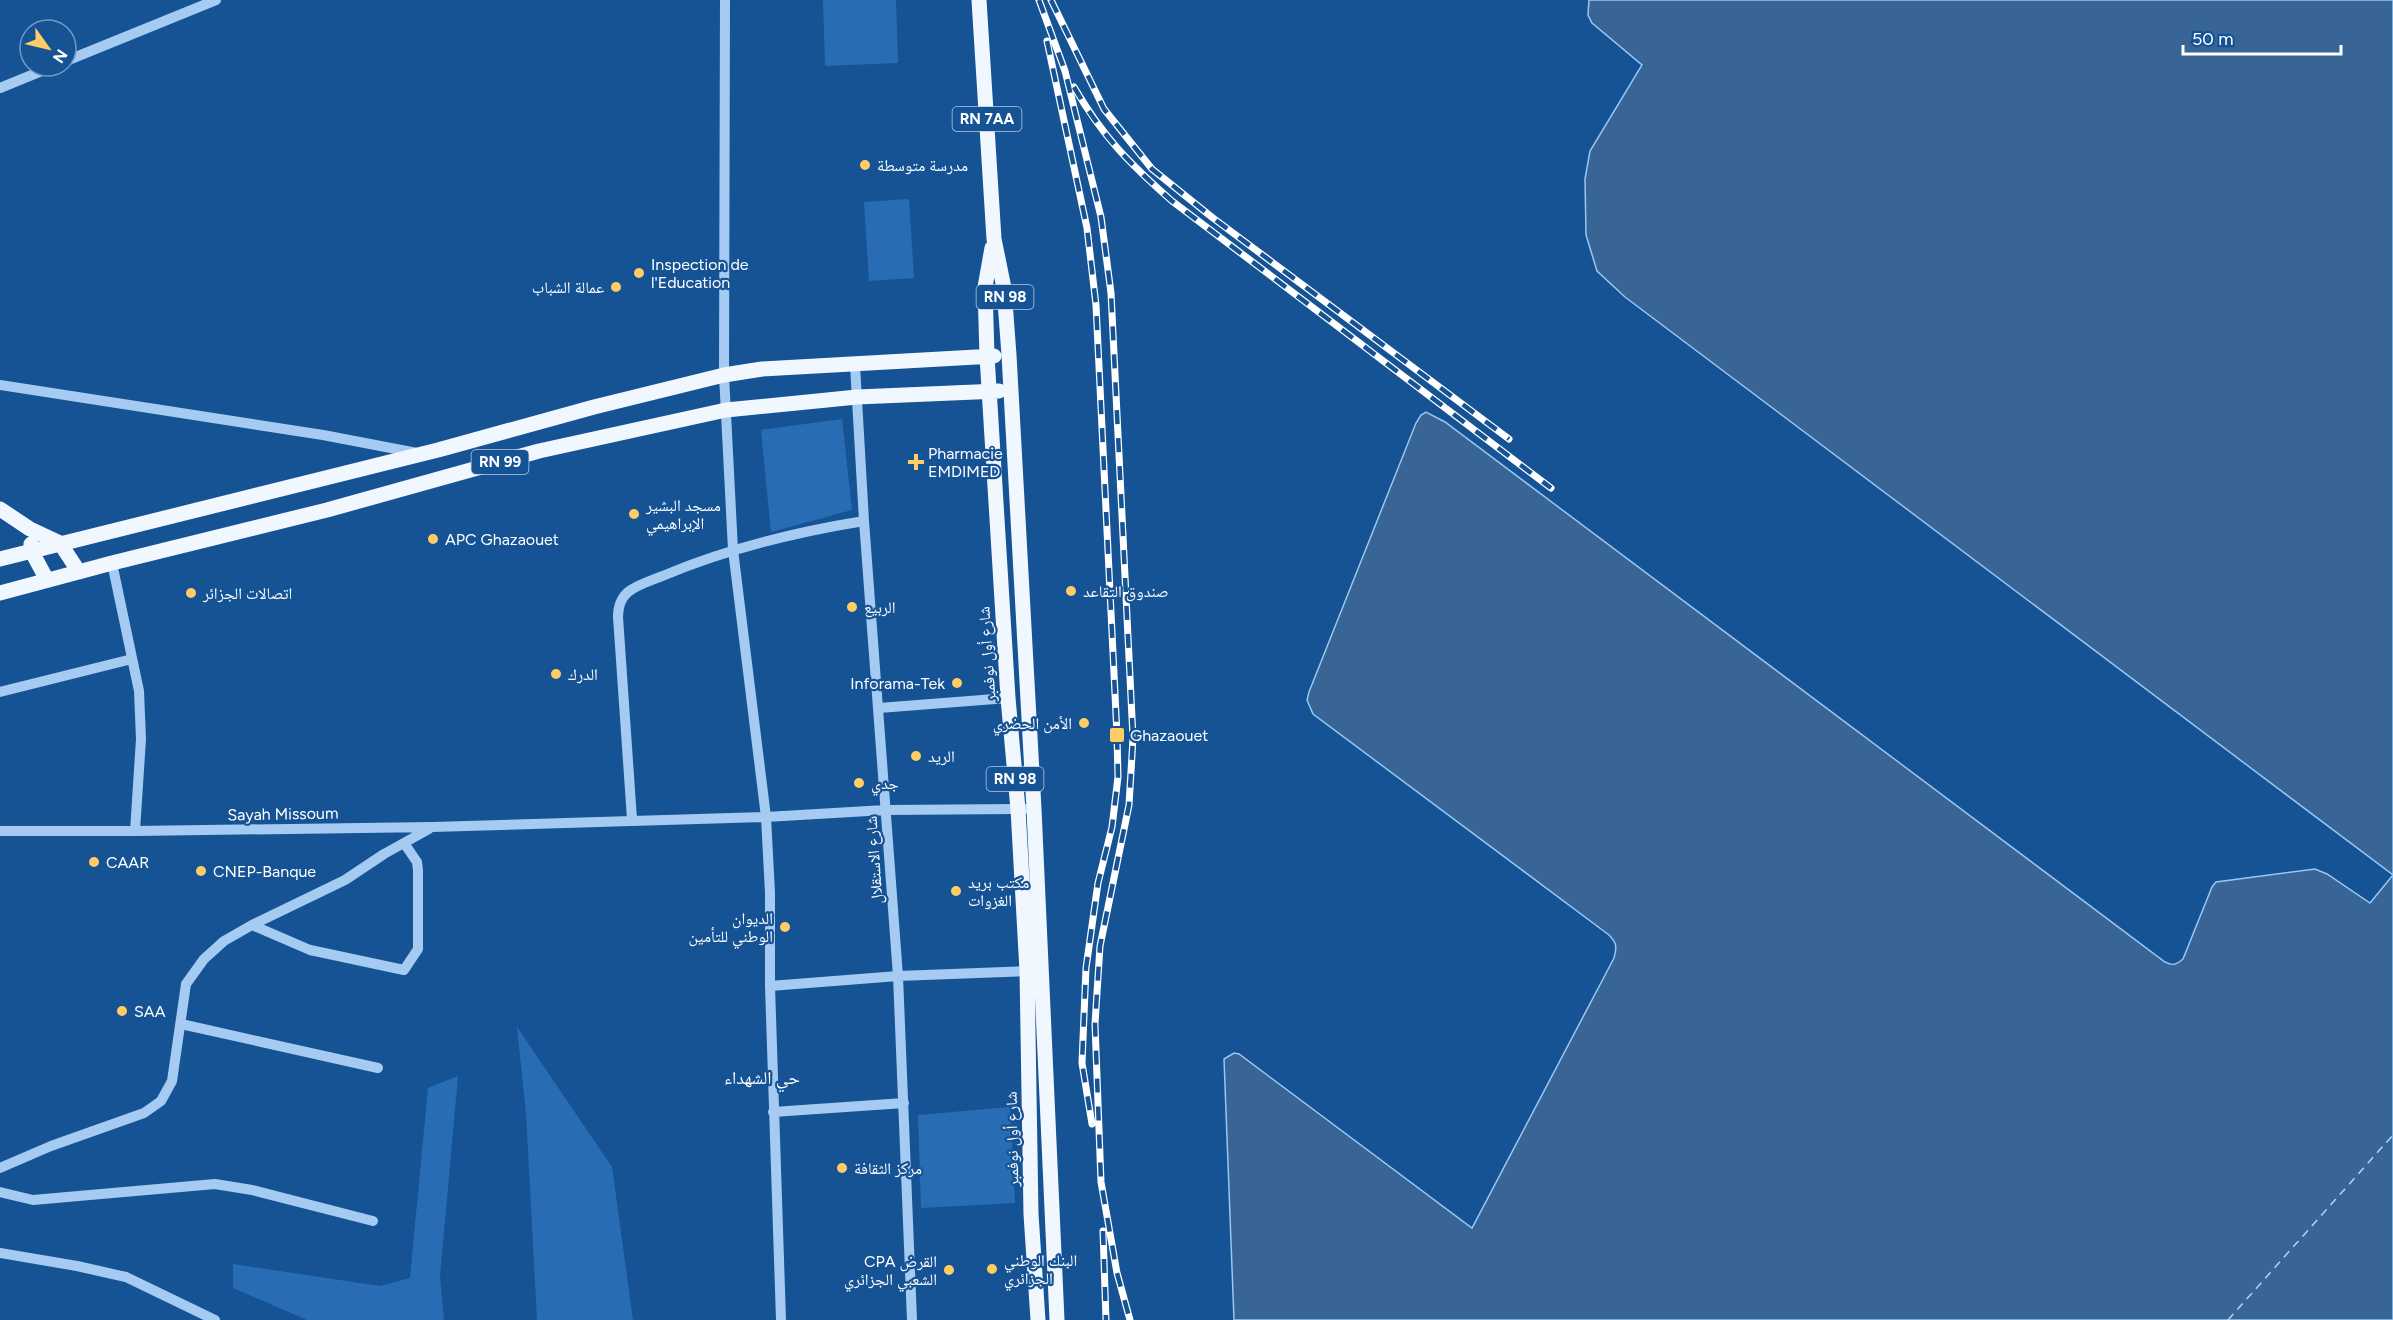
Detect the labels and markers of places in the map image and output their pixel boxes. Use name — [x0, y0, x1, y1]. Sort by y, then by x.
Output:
place label: مدرسة متوسطة — [877, 156, 968, 175]
marker: مدرسة متوسطة — [858, 158, 872, 172]
place label: Inspection de l'Education — [651, 255, 749, 292]
marker: Inspection de l'Education — [632, 266, 646, 280]
place label: عمالة الشباب — [532, 278, 604, 297]
marker: عمالة الشباب — [609, 280, 623, 294]
place label: Pharmacie EMDIMED — [928, 444, 1003, 481]
marker: Pharmacie EMDIMED — [909, 455, 923, 469]
place label: مسجد البشير الإبراهيمي — [645, 496, 721, 536]
marker: مسجد البشير الإبراهيمي — [627, 507, 641, 521]
place label: APC Ghazaouet — [445, 530, 559, 549]
marker: APC Ghazaouet — [426, 532, 440, 546]
place label: صندوق التقاعد — [1083, 582, 1169, 602]
place label: اتصالات الجزائر — [202, 584, 292, 603]
marker: صندوق التقاعد — [1064, 584, 1078, 598]
marker: اتصالات الجزائر — [184, 586, 198, 600]
place label: الربيع — [864, 598, 895, 618]
marker: الربيع — [845, 600, 859, 614]
place label: الدرك — [568, 665, 598, 684]
marker: الدرك — [549, 667, 563, 681]
place label: Inforama-Tek — [850, 674, 945, 693]
marker: Inforama-Tek — [950, 676, 964, 690]
place label: الأمن الحضري — [993, 714, 1072, 736]
marker: الأمن الحضري — [1077, 716, 1091, 730]
marker: Ghazaouet — [1108, 726, 1126, 744]
place label: Ghazaouet — [1130, 726, 1208, 745]
place label: الريد — [928, 747, 955, 766]
marker: الريد — [909, 749, 923, 763]
place label: جدي — [871, 774, 899, 796]
marker: جدي — [852, 776, 866, 790]
place label: CAAR — [106, 853, 149, 872]
marker: CAAR — [87, 855, 101, 869]
place label: CNEP-Banque — [213, 862, 316, 881]
marker: CNEP-Banque — [194, 864, 208, 878]
place label: مكتب بريد الغزوات — [968, 873, 1029, 910]
marker: مكتب بريد الغزوات — [949, 884, 963, 898]
place label: الديوان الوطني للتأمين — [689, 909, 773, 949]
marker: الديوان الوطني للتأمين — [778, 920, 792, 934]
place label: SAA — [134, 1002, 166, 1021]
marker: SAA — [115, 1004, 129, 1018]
place label: مركز الثقافة — [854, 1159, 922, 1178]
marker: مركز الثقافة — [835, 1161, 849, 1175]
place label: البنك الوطني الجزائري — [1004, 1251, 1077, 1291]
place label: CPA القرض الشعبي الجزائري — [844, 1252, 937, 1292]
marker: البنك الوطني الجزائري — [985, 1262, 999, 1276]
marker: CPA القرض الشعبي الجزائري — [942, 1263, 956, 1277]

